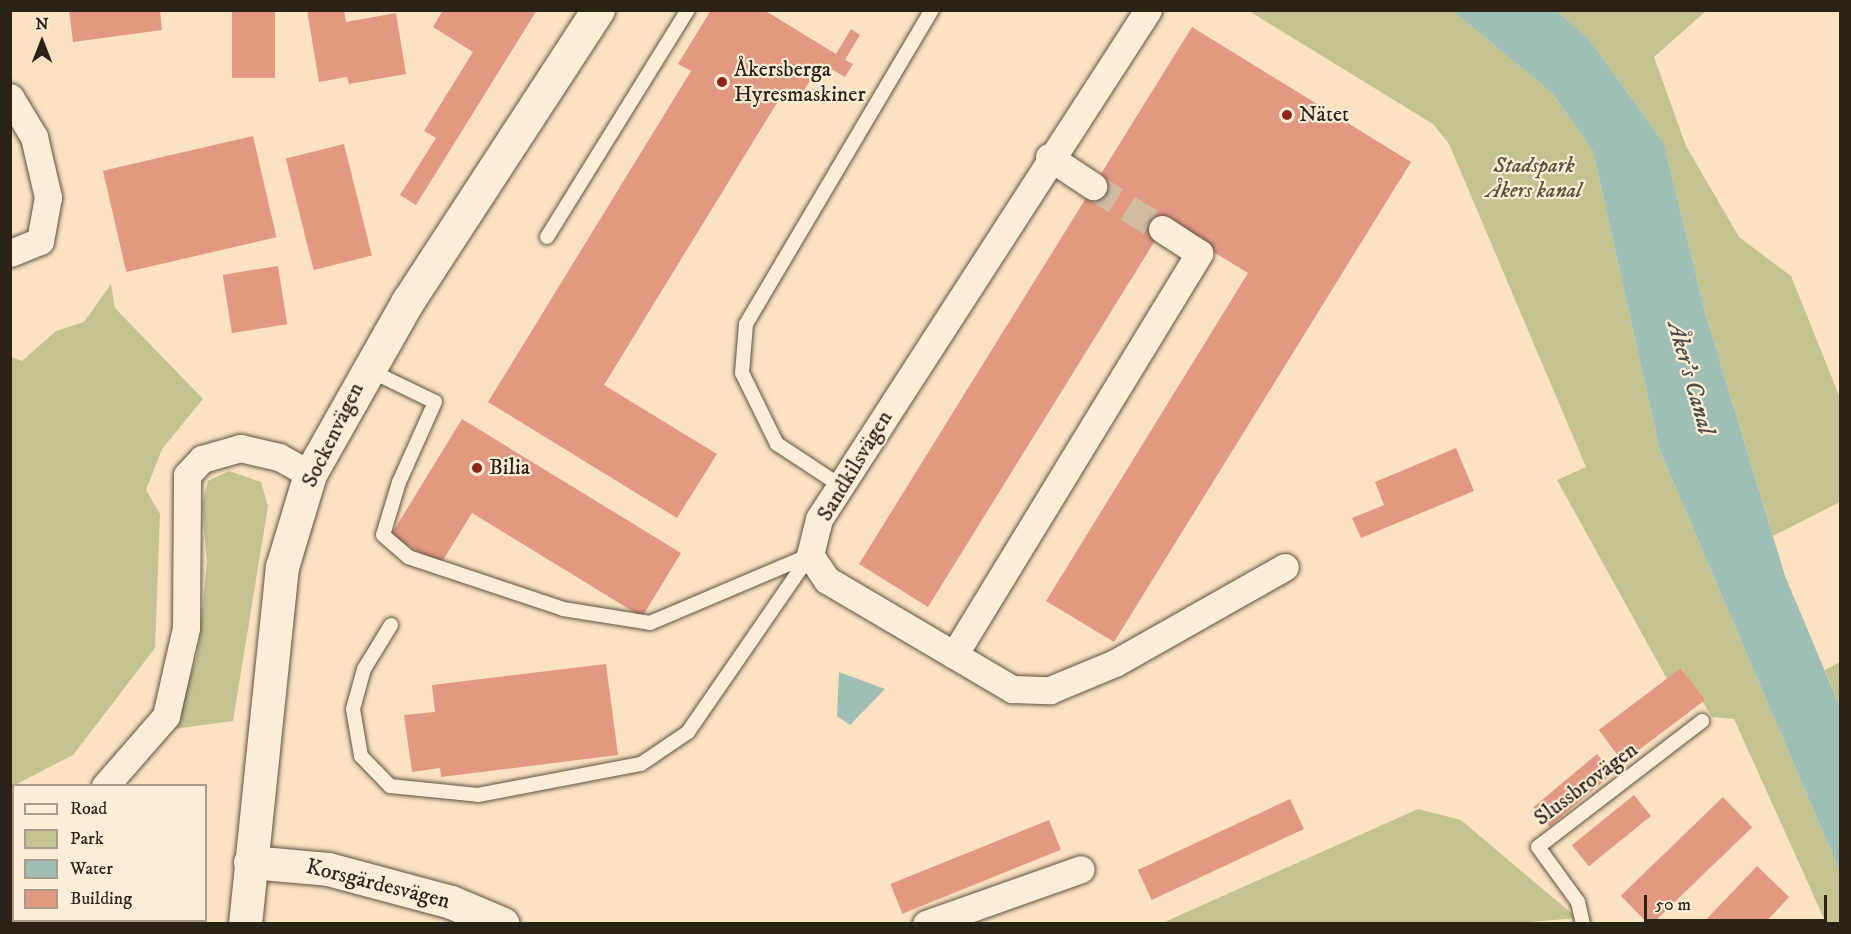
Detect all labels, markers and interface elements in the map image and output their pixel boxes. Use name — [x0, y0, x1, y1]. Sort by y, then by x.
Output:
north arrow — [12, 12, 72, 72]
text: N — [35, 14, 49, 34]
place label: Åkersberga Hyresmaskiner — [734, 56, 866, 107]
marker: Åkersberga Hyresmaskiner — [715, 75, 729, 89]
place label: Nätet — [1299, 102, 1349, 128]
marker: Nätet — [1280, 108, 1294, 122]
park label: Stadspark Åkers kanal — [1486, 152, 1582, 204]
water label: Åker's Canal — [1660, 318, 1720, 438]
street label: Sockenvägen — [296, 378, 370, 492]
street label: Sandkilsvägen — [812, 406, 898, 526]
place label: Bilia — [489, 455, 530, 481]
marker: Bilia — [470, 461, 484, 475]
street label: Slussbrovägen — [1529, 736, 1643, 832]
legend — [12, 784, 207, 922]
text: Road — [70, 798, 107, 820]
text: Park — [70, 828, 104, 850]
street label: Korsgärdesvägen — [303, 853, 453, 915]
text: Water — [70, 858, 113, 880]
scale bar — [1647, 883, 1830, 921]
text: Building — [70, 888, 132, 910]
text: 50 m — [1655, 894, 1691, 916]

